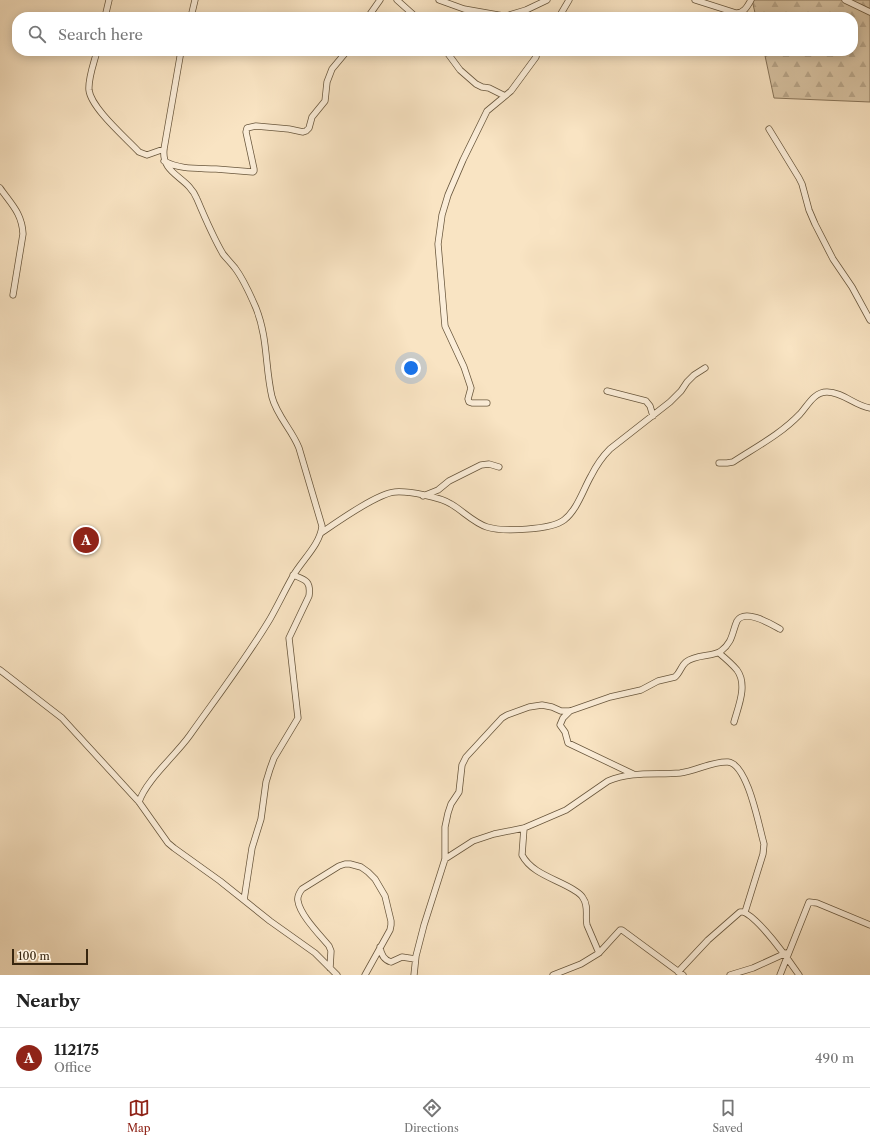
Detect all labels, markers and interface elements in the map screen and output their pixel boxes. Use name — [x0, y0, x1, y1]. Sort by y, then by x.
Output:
search box — [12, 12, 858, 56]
icon: search — [26, 23, 48, 45]
text: Search here — [58, 25, 143, 44]
your location — [401, 358, 421, 378]
pin: A — [73, 525, 99, 555]
scale bar — [12, 947, 88, 966]
text: 100 m — [18, 949, 50, 963]
text: Nearby — [16, 991, 80, 1011]
text: 112175 — [54, 1040, 99, 1059]
text: A — [24, 1050, 34, 1066]
text: 490 m — [815, 1050, 854, 1066]
text: Office — [54, 1059, 91, 1075]
tab: Map — [127, 1097, 151, 1135]
tab: Directions — [404, 1097, 459, 1135]
tab: Saved — [713, 1097, 743, 1135]

